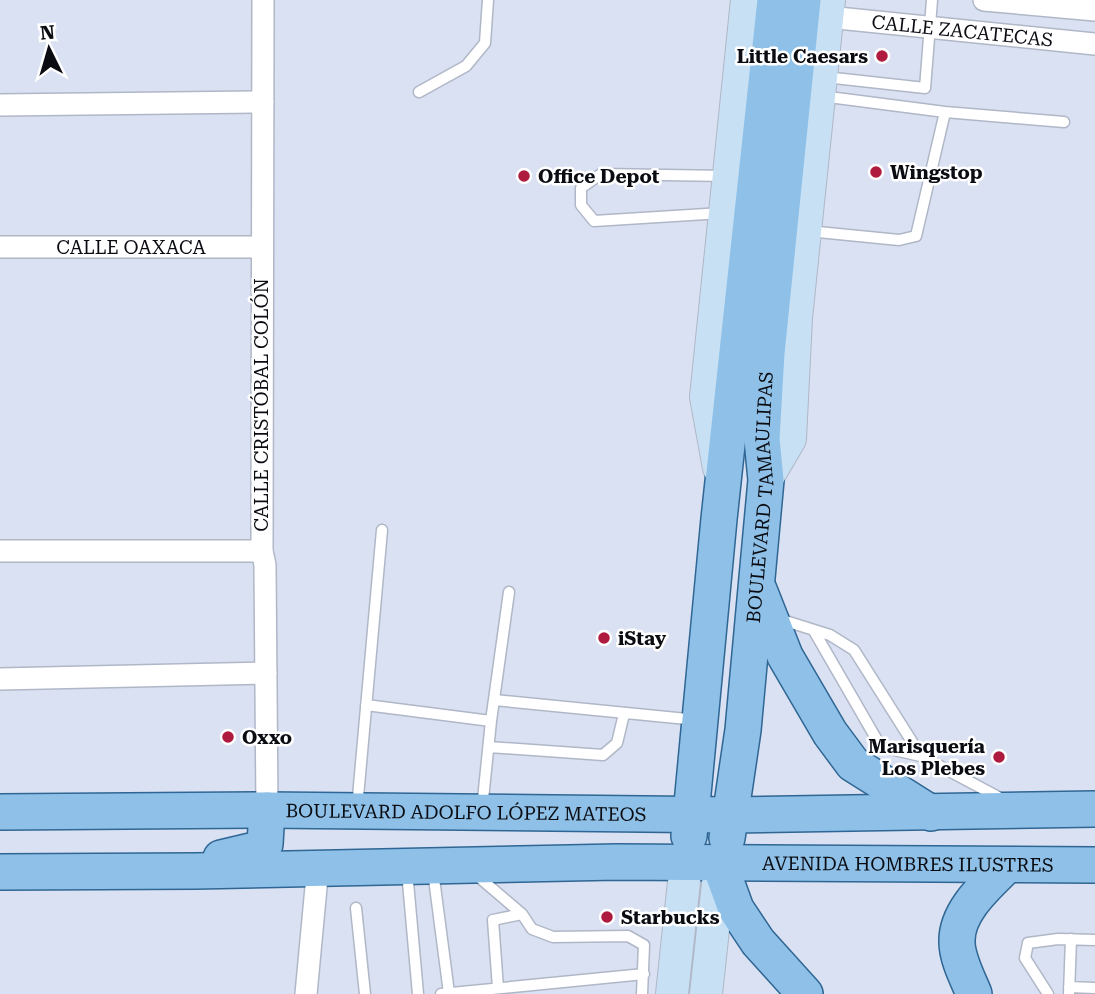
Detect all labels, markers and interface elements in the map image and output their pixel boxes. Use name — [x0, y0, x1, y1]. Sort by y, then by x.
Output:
street label: CALLE ZACATECAS — [870, 10, 1054, 51]
north arrow — [14, 14, 84, 84]
text: N — [39, 20, 56, 45]
place label: Little Caesars — [737, 45, 868, 68]
marker: Little Caesars — [874, 48, 890, 64]
place label: Wingstop — [890, 161, 983, 184]
marker: Wingstop — [868, 164, 884, 180]
place label: Office Depot — [538, 165, 660, 188]
marker: Office Depot — [516, 168, 532, 184]
street label: CALLE OAXACA — [56, 236, 207, 259]
street label: CALLE CRISTÓBAL COLÓN — [250, 278, 273, 532]
street label: BOULEVARD TAMAULIPAS — [741, 371, 778, 624]
place label: iStay — [618, 627, 667, 650]
marker: iStay — [596, 630, 612, 646]
place label: Oxxo — [242, 726, 292, 749]
marker: Oxxo — [220, 729, 236, 745]
place label: Marisquería Los Plebes — [868, 735, 985, 780]
marker: Marisquería Los Plebes — [991, 749, 1007, 765]
street label: BOULEVARD ADOLFO LÓPEZ MATEOS — [285, 799, 647, 826]
street label: AVENIDA HOMBRES ILUSTRES — [762, 851, 1054, 876]
place label: Starbucks — [621, 906, 720, 929]
marker: Starbucks — [599, 909, 615, 925]

